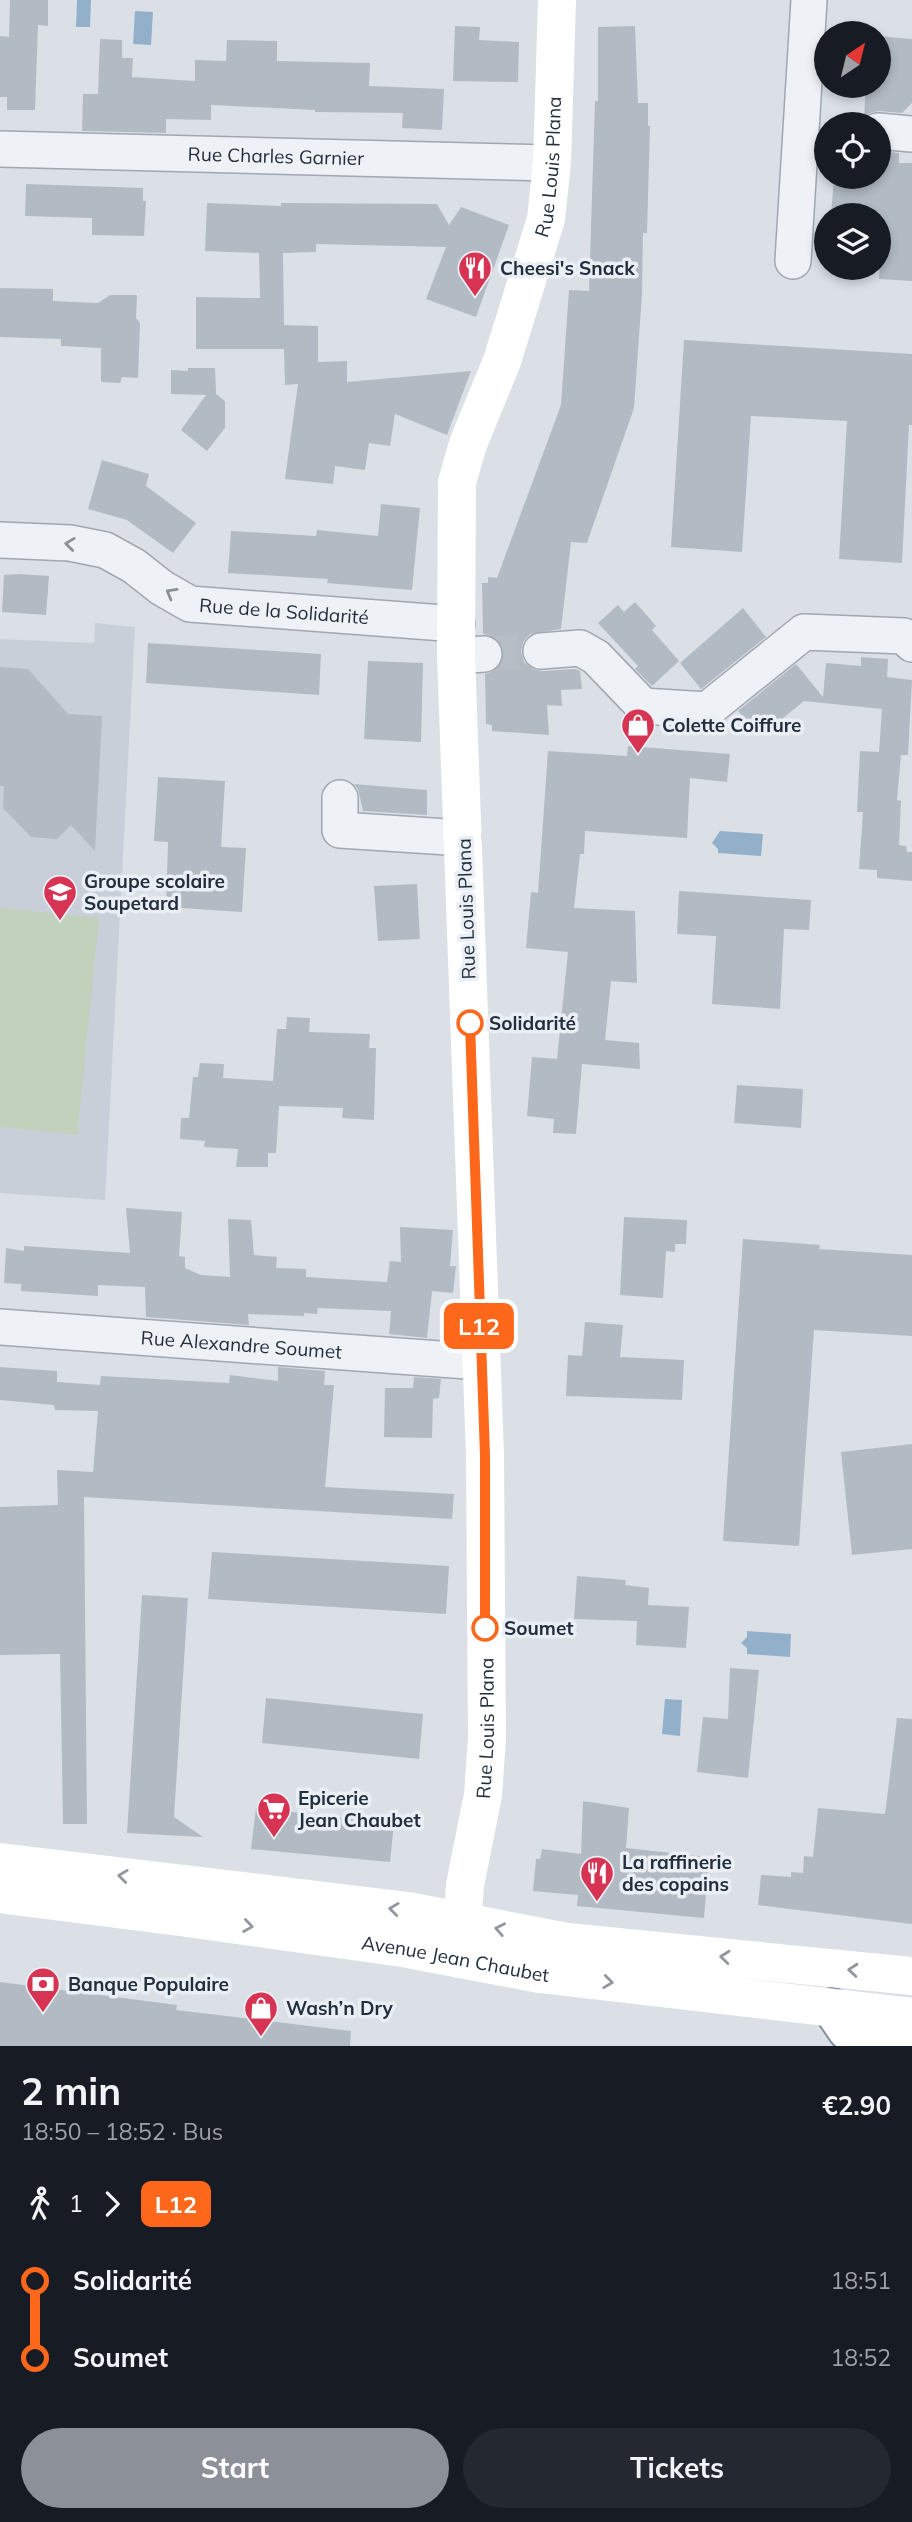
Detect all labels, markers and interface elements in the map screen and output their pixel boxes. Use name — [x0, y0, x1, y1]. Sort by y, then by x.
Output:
north arrow — [814, 21, 891, 98]
map controls — [814, 21, 891, 280]
street label: Rue Louis Plana — [529, 96, 566, 240]
button: locate — [814, 112, 891, 189]
street label: Rue Charles Garnier — [187, 142, 364, 170]
button: layers — [814, 203, 891, 280]
restaurant icon: Cheesi's Snack — [456, 249, 494, 298]
place label: Cheesi's Snack — [500, 256, 635, 280]
one-way arrow — [65, 537, 76, 552]
one-way arrow — [166, 588, 179, 601]
street label: Rue de la Solidarité — [198, 593, 370, 629]
shop icon: Colette Coiffure — [619, 706, 657, 755]
place label: Colette Coiffure — [662, 713, 801, 737]
street label: Rue Louis Plana — [452, 838, 480, 980]
place label: Groupe scolaire Soupetard — [84, 869, 225, 915]
school or university icon: Groupe scolaire Soupetard — [41, 873, 79, 922]
marker: Solidarité — [457, 1010, 483, 1036]
place label: Solidarité — [489, 1011, 576, 1035]
line badge: L12 — [439, 1303, 519, 1349]
text: L12 — [458, 1311, 500, 1341]
street label: Rue Alexandre Soumet — [140, 1325, 343, 1364]
marker: Soumet — [472, 1615, 498, 1641]
place label: Soumet — [504, 1616, 573, 1640]
street label: Rue Louis Plana — [471, 1657, 499, 1800]
place label: Epicerie Jean Chaubet — [298, 1786, 421, 1832]
supermarket icon: Epicerie Jean Chaubet — [255, 1790, 293, 1839]
place label: La raffinerie des copains — [622, 1850, 732, 1896]
restaurant icon: La raffinerie des copains — [578, 1854, 616, 1903]
one-way arrow — [117, 1868, 129, 1883]
one-way arrow — [388, 1902, 400, 1917]
one-way arrow — [242, 1919, 254, 1934]
one-way arrow — [494, 1922, 506, 1937]
street label: Avenue Jean Chaubet — [360, 1930, 551, 1987]
one-way arrow — [720, 1950, 731, 1965]
one-way arrow — [847, 1963, 858, 1978]
bank icon: Banque Populaire — [24, 1965, 62, 2014]
place label: Banque Populaire — [68, 1972, 229, 1996]
one-way arrow — [602, 1975, 614, 1990]
shop icon: Wash’n Dry — [242, 1989, 280, 2038]
place label: Wash’n Dry — [286, 1996, 393, 2020]
text: 2 min — [21, 2067, 121, 2115]
text: €2.90 — [822, 2089, 891, 2122]
text: 18:50 – 18:52 · Bus — [21, 2117, 223, 2146]
icon: walk — [21, 2185, 59, 2223]
icon: forward — [93, 2185, 131, 2223]
text: 1 — [69, 2189, 83, 2218]
text: L12 — [155, 2189, 197, 2219]
text: Solidarité — [73, 2264, 192, 2297]
text: 18:51 — [831, 2266, 891, 2295]
text: Soumet — [73, 2341, 168, 2374]
text: 18:52 — [831, 2343, 891, 2372]
button: Start — [21, 2428, 449, 2508]
button: Tickets — [463, 2428, 891, 2508]

